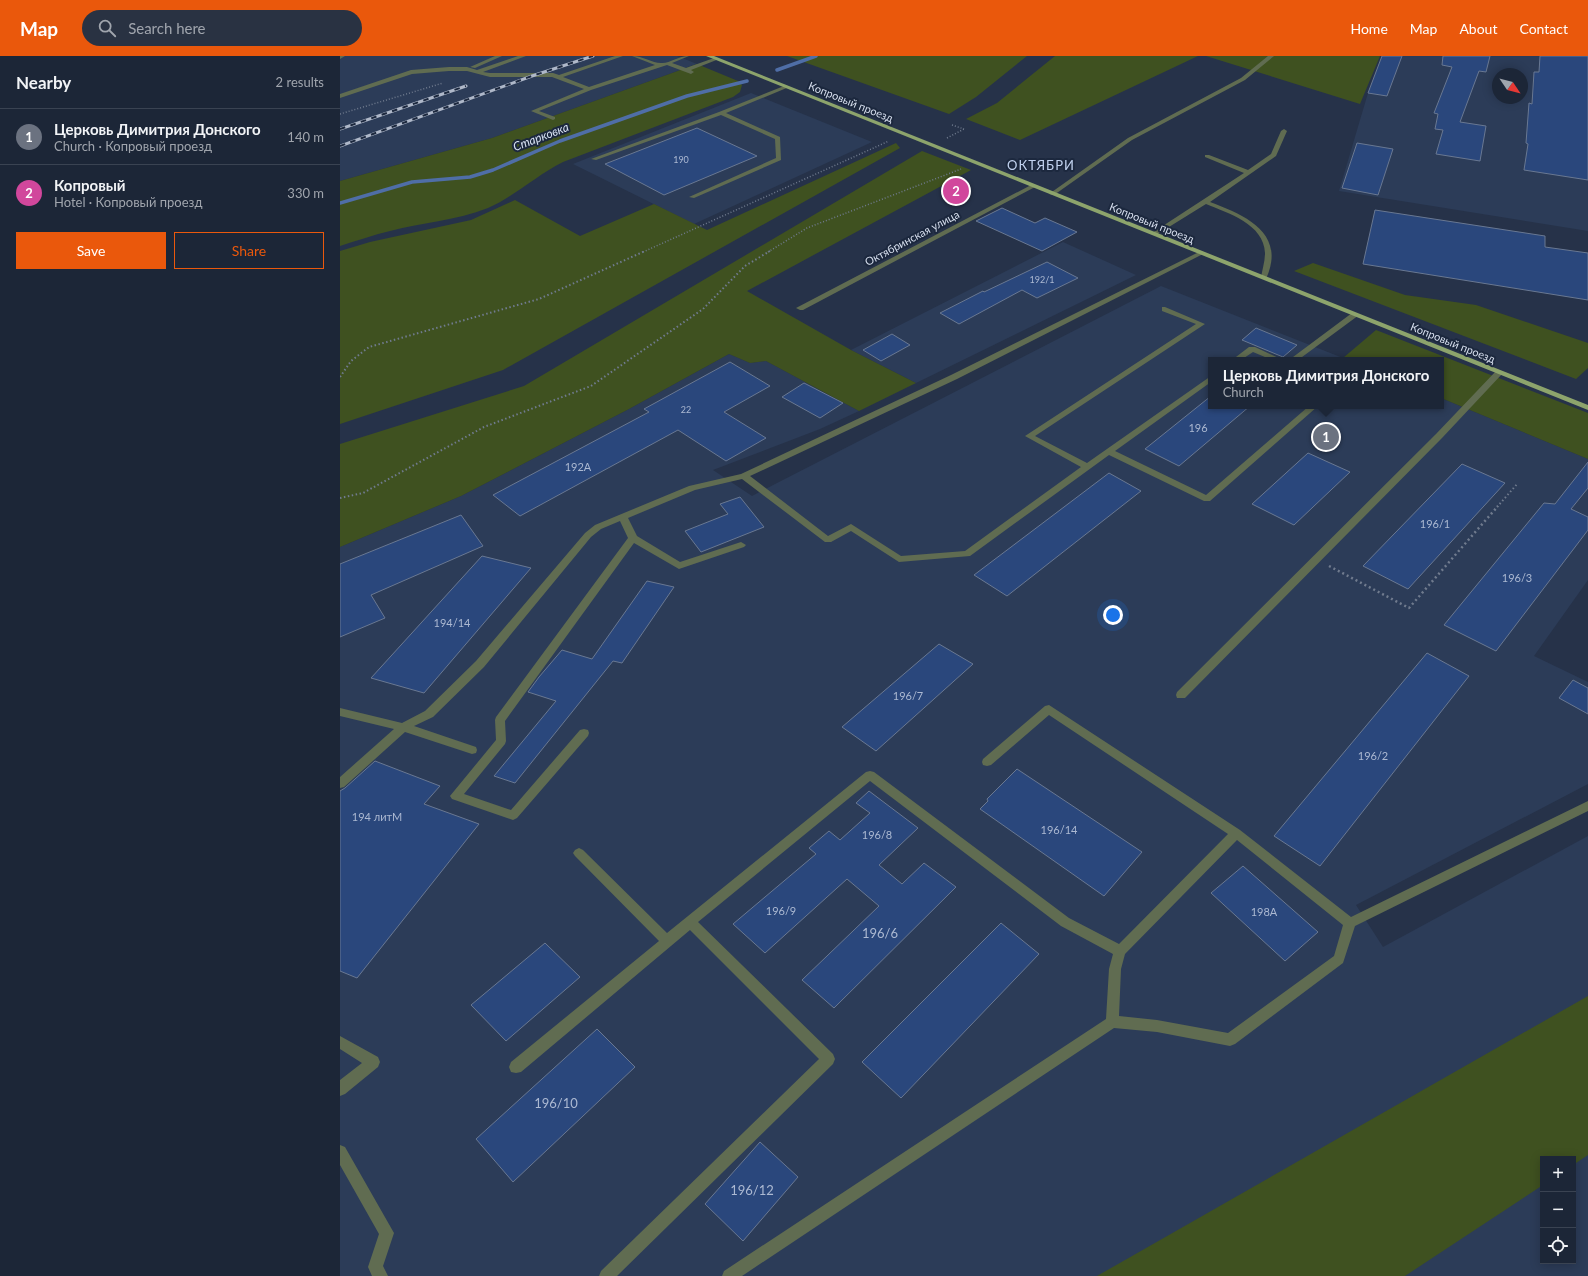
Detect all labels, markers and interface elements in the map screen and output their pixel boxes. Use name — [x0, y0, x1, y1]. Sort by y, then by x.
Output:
search box — [82, 10, 362, 46]
text: Map — [20, 17, 58, 40]
icon: search — [96, 17, 118, 39]
text: Search here — [128, 19, 206, 37]
text: Home — [1350, 20, 1388, 37]
text: Map — [1410, 20, 1437, 37]
text: About — [1459, 20, 1497, 37]
text: Contact — [1519, 20, 1568, 37]
north arrow — [1492, 68, 1528, 104]
text: Nearby — [16, 72, 71, 93]
text: 2 results — [276, 74, 324, 90]
street label: Копровый проезд — [807, 79, 896, 125]
water label: Старковка — [511, 119, 571, 154]
text: Церковь Димитрия Донского — [54, 120, 261, 138]
text: 1 — [25, 129, 33, 145]
text: 140 m — [287, 129, 324, 145]
text: Church · Копровый проезд — [54, 138, 212, 154]
house number: 190 — [673, 154, 689, 165]
district label: ОКТЯБРИ — [1007, 157, 1075, 173]
text: Копровый — [54, 176, 126, 194]
pin: 2 — [943, 176, 969, 206]
text: 2 — [25, 185, 33, 201]
text: 330 m — [287, 185, 324, 201]
text: Hotel · Копровый проезд — [54, 194, 202, 210]
street label: Копровый проезд — [1108, 200, 1197, 246]
street label: Октябринская улица — [862, 207, 961, 268]
button: Save — [16, 232, 166, 269]
button: Share — [174, 232, 324, 269]
house number: 192/1 — [1030, 274, 1054, 285]
street label: Копровый проезд — [1409, 320, 1498, 366]
popup — [1208, 357, 1444, 409]
text: Церковь Димитрия Донского — [1223, 366, 1429, 384]
text: Church — [1223, 384, 1264, 400]
house number: 22 — [681, 404, 691, 415]
house number: 196 — [1188, 421, 1208, 434]
pin: 1 — [1313, 422, 1339, 452]
house number: 192А — [565, 460, 592, 473]
house number: 196/1 — [1420, 517, 1450, 530]
house number: 196/3 — [1502, 571, 1532, 584]
your location — [1103, 605, 1123, 625]
house number: 194/14 — [434, 616, 471, 629]
house number: 196/7 — [893, 689, 923, 702]
house number: 196/2 — [1358, 749, 1388, 762]
house number: 194 литМ — [352, 810, 402, 823]
house number: 196/14 — [1041, 823, 1078, 836]
house number: 196/8 — [862, 828, 892, 841]
house number: 196/9 — [766, 904, 796, 917]
house number: 198А — [1251, 905, 1278, 918]
house number: 196/6 — [862, 925, 898, 941]
house number: 196/10 — [534, 1095, 578, 1111]
map controls — [1540, 1156, 1576, 1264]
button: + — [1540, 1156, 1576, 1192]
house number: 196/12 — [730, 1182, 774, 1198]
button: − — [1540, 1192, 1576, 1228]
button: locate — [1540, 1228, 1576, 1264]

